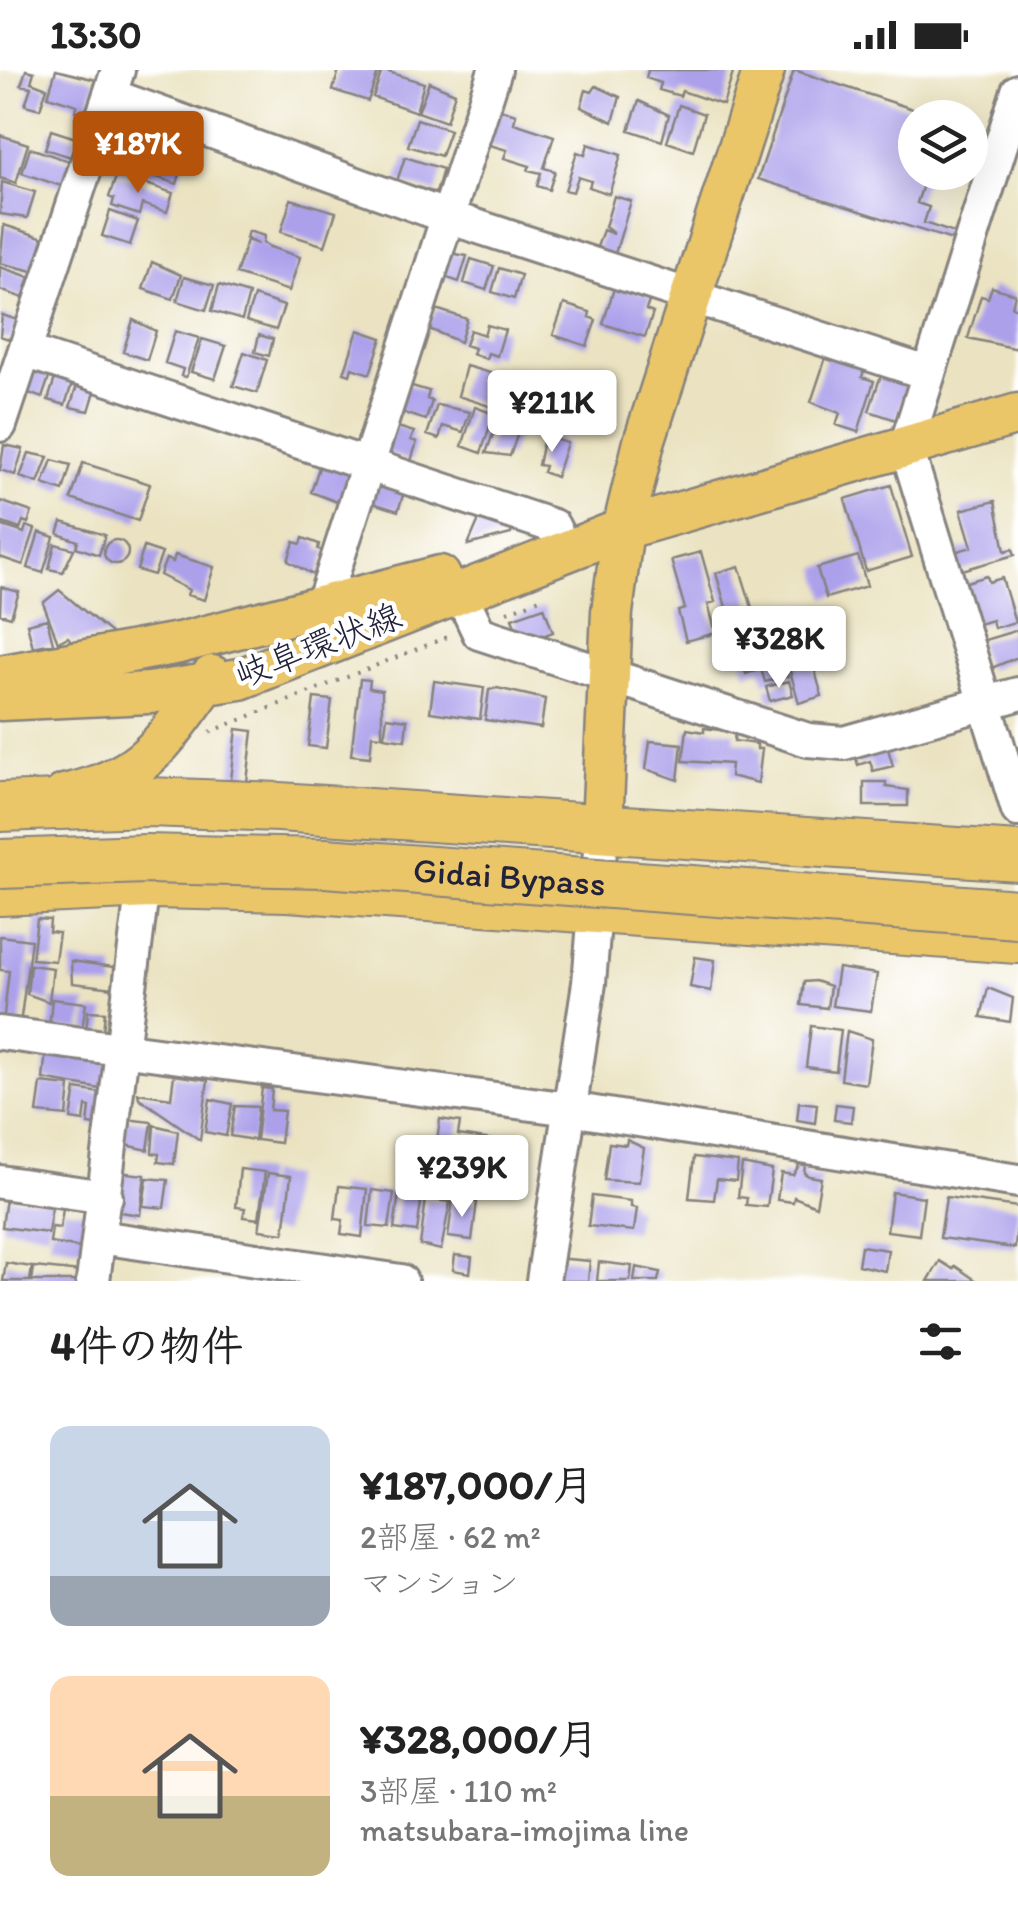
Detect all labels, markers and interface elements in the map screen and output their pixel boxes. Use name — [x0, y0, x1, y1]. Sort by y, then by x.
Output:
text: 13:30 — [50, 12, 142, 58]
map controls — [898, 100, 988, 190]
button: layers — [898, 100, 988, 190]
pin: ¥187K — [68, 111, 208, 196]
text: ¥187K — [95, 124, 181, 162]
pin: ¥211K — [482, 370, 622, 455]
text: ¥211K — [510, 383, 594, 421]
street label: 岐阜環状線 — [229, 594, 407, 696]
pin: ¥328K — [709, 606, 849, 691]
text: ¥328K — [734, 619, 824, 657]
street label: Gidai Bypass — [412, 849, 607, 905]
pin: ¥239K — [392, 1135, 532, 1220]
text: ¥239K — [417, 1148, 507, 1186]
icon: filters — [913, 1314, 968, 1369]
text: 4件の物件 — [50, 1320, 243, 1371]
text: ¥187,000/月 — [360, 1459, 594, 1510]
icon: home — [130, 1466, 250, 1586]
text: 2部屋 · 62 m² — [360, 1518, 541, 1556]
text: マンション — [360, 1564, 519, 1602]
text: ¥328,000/月 — [360, 1713, 599, 1764]
icon: home — [130, 1716, 250, 1836]
text: 3部屋 · 110 m² — [360, 1772, 557, 1810]
text: matsubara-imojima line — [360, 1811, 689, 1849]

